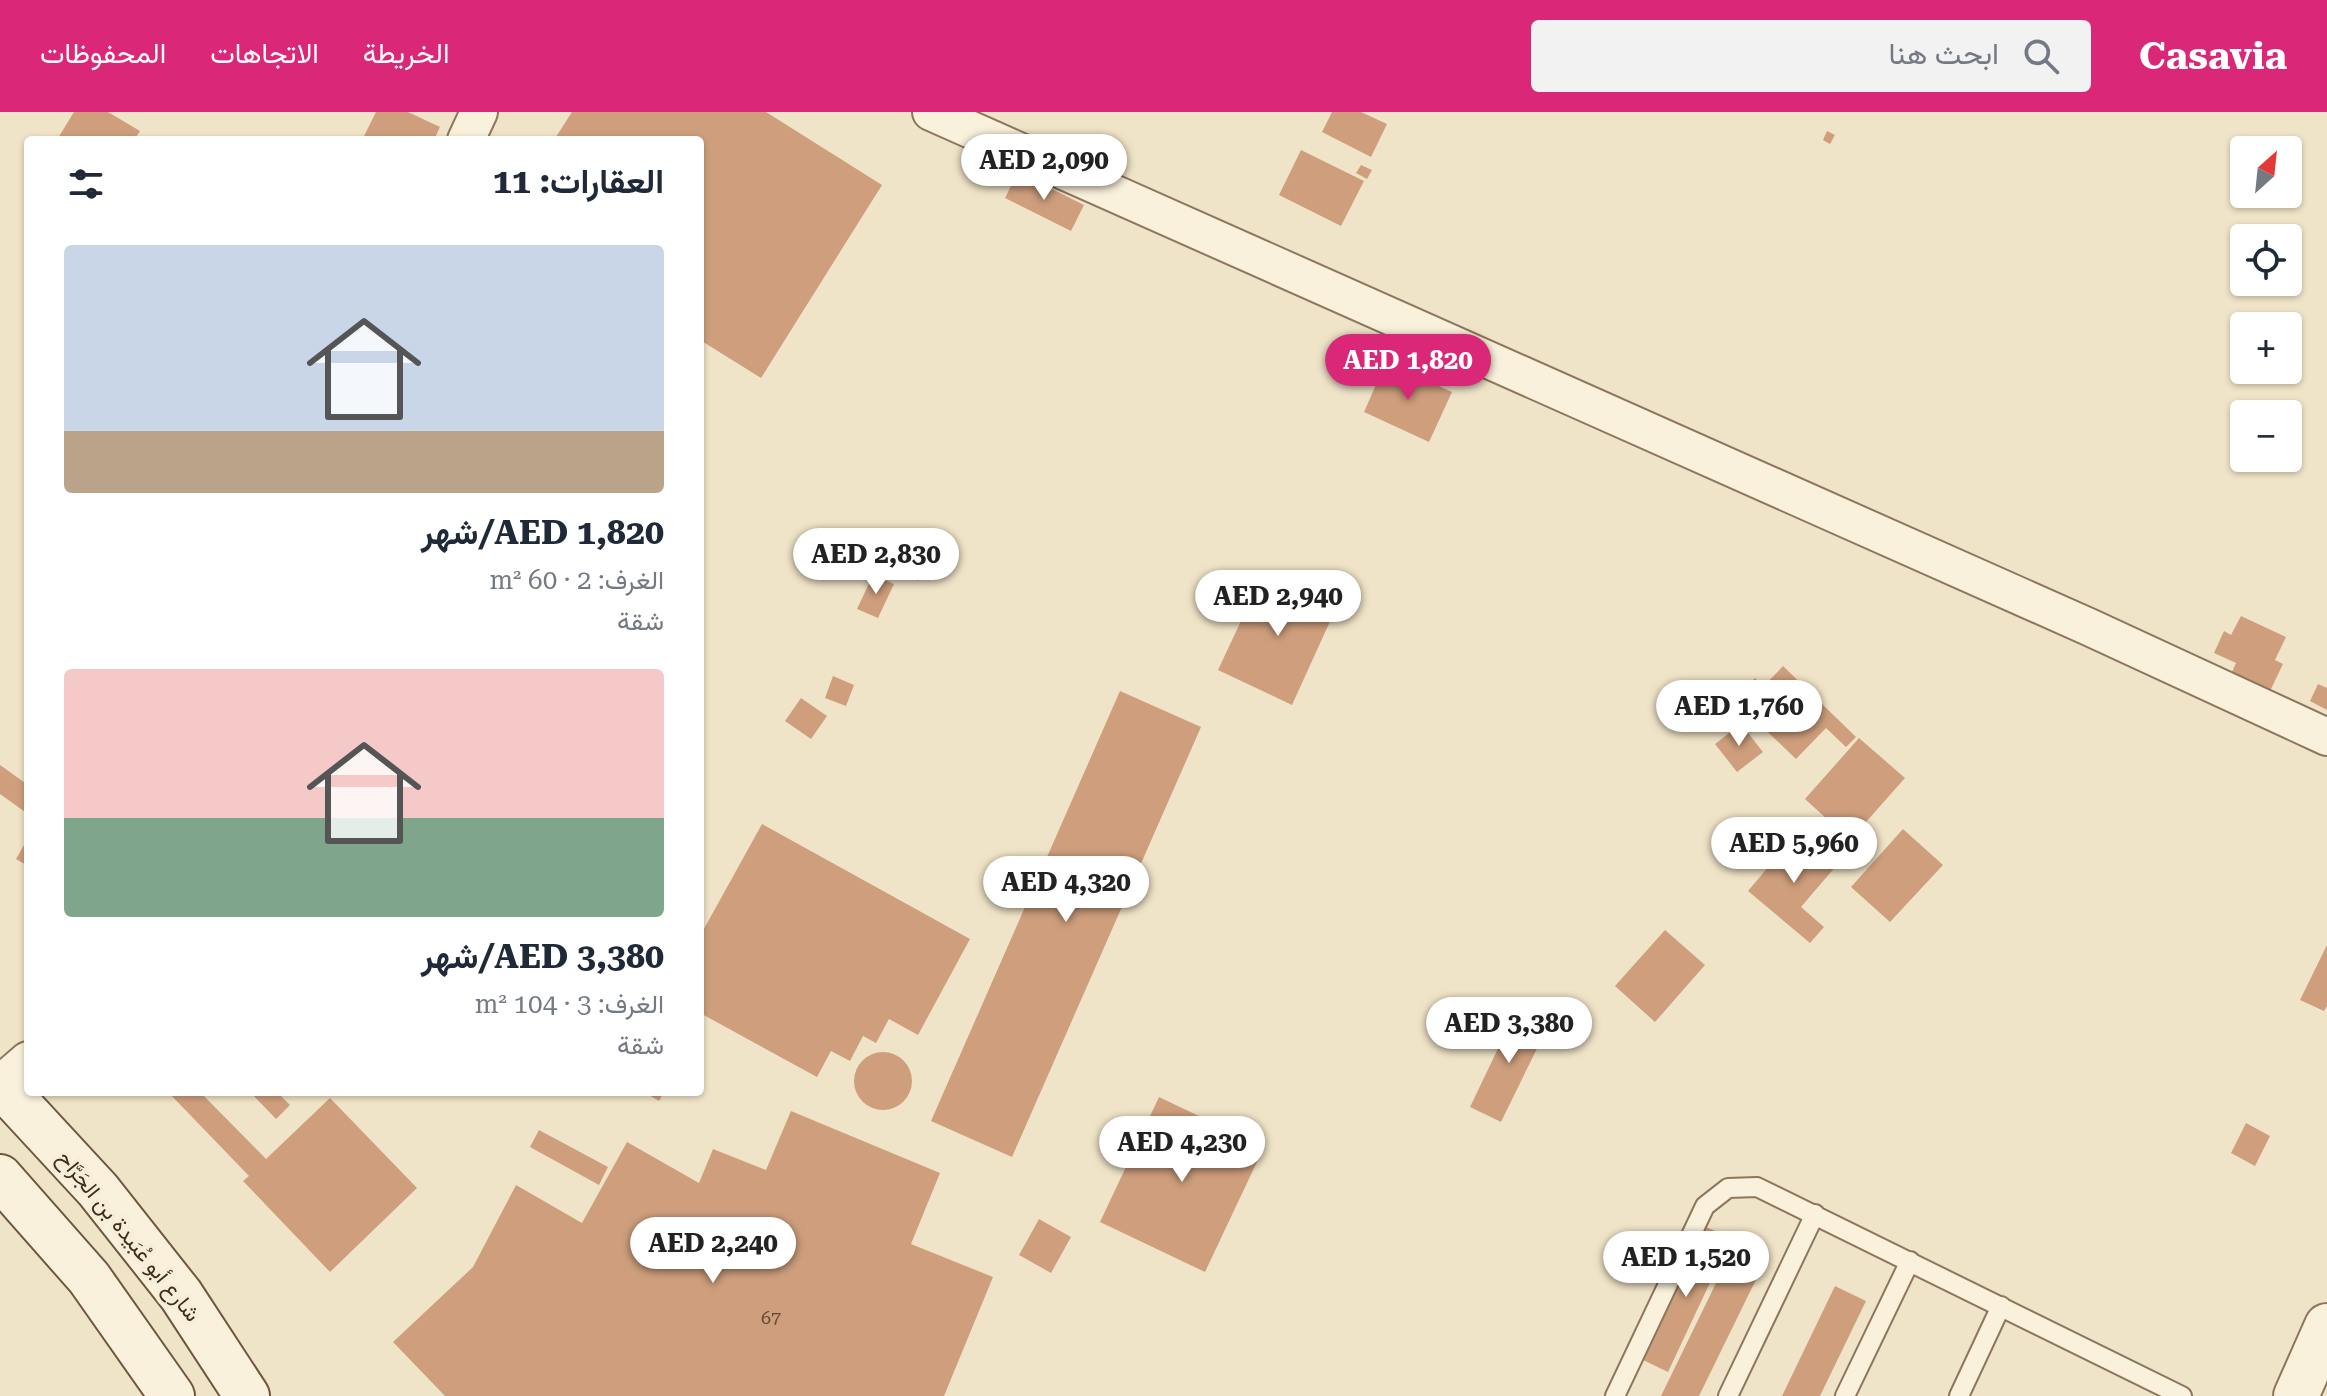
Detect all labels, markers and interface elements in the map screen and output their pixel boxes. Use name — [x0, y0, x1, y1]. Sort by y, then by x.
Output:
search box — [1531, 20, 2091, 92]
icon: search — [2019, 34, 2063, 78]
text: Casavia — [2139, 34, 2287, 78]
text: ابحث هنا — [1888, 36, 1999, 71]
text: المحفوظات — [40, 37, 166, 70]
text: الاتجاهات — [210, 37, 319, 70]
text: الخريطة — [363, 37, 449, 70]
pin: AED 2,090 — [952, 134, 1136, 202]
north arrow — [2230, 136, 2302, 208]
map controls — [2230, 136, 2302, 472]
text: AED 2,090 — [979, 145, 1109, 175]
text: العقارات: 11 — [493, 161, 664, 201]
icon: filters — [64, 162, 108, 206]
button: locate — [2230, 224, 2302, 296]
icon: home — [292, 297, 436, 441]
button: + — [2230, 312, 2302, 384]
pin: AED 1,820 — [1316, 334, 1500, 402]
text: AED 1,820 — [1343, 345, 1473, 375]
button: − — [2230, 400, 2302, 472]
text: AED 1,820/شهر — [421, 512, 664, 552]
pin: AED 2,830 — [784, 528, 968, 596]
text: AED 2,830 — [811, 539, 941, 569]
text: الغرف: 2 · 60 m² — [489, 565, 664, 595]
pin: AED 2,940 — [1186, 570, 1370, 638]
text: AED 2,940 — [1213, 581, 1343, 611]
text: شقة — [617, 606, 664, 636]
pin: AED 1,760 — [1647, 680, 1831, 748]
text: AED 1,760 — [1674, 691, 1804, 721]
icon: home — [292, 721, 436, 865]
pin: AED 5,960 — [1702, 817, 1886, 885]
text: AED 5,960 — [1729, 828, 1859, 858]
pin: AED 4,320 — [974, 856, 1158, 924]
text: AED 4,320 — [1001, 867, 1131, 897]
text: AED 3,380/شهر — [421, 936, 664, 976]
text: الغرف: 3 · 104 m² — [475, 989, 664, 1019]
pin: AED 3,380 — [1417, 997, 1601, 1065]
text: AED 3,380 — [1444, 1008, 1574, 1038]
text: شقة — [617, 1030, 664, 1060]
pin: AED 4,230 — [1090, 1116, 1274, 1184]
text: AED 4,230 — [1117, 1127, 1247, 1157]
street label: شارع أبو عُبَيدة بن الجَرَّاح — [51, 1146, 206, 1328]
pin: AED 2,240 — [621, 1217, 805, 1285]
text: AED 2,240 — [648, 1228, 778, 1258]
pin: AED 1,520 — [1594, 1231, 1778, 1299]
text: AED 1,520 — [1621, 1242, 1751, 1272]
house number: 67 — [761, 1307, 781, 1328]

